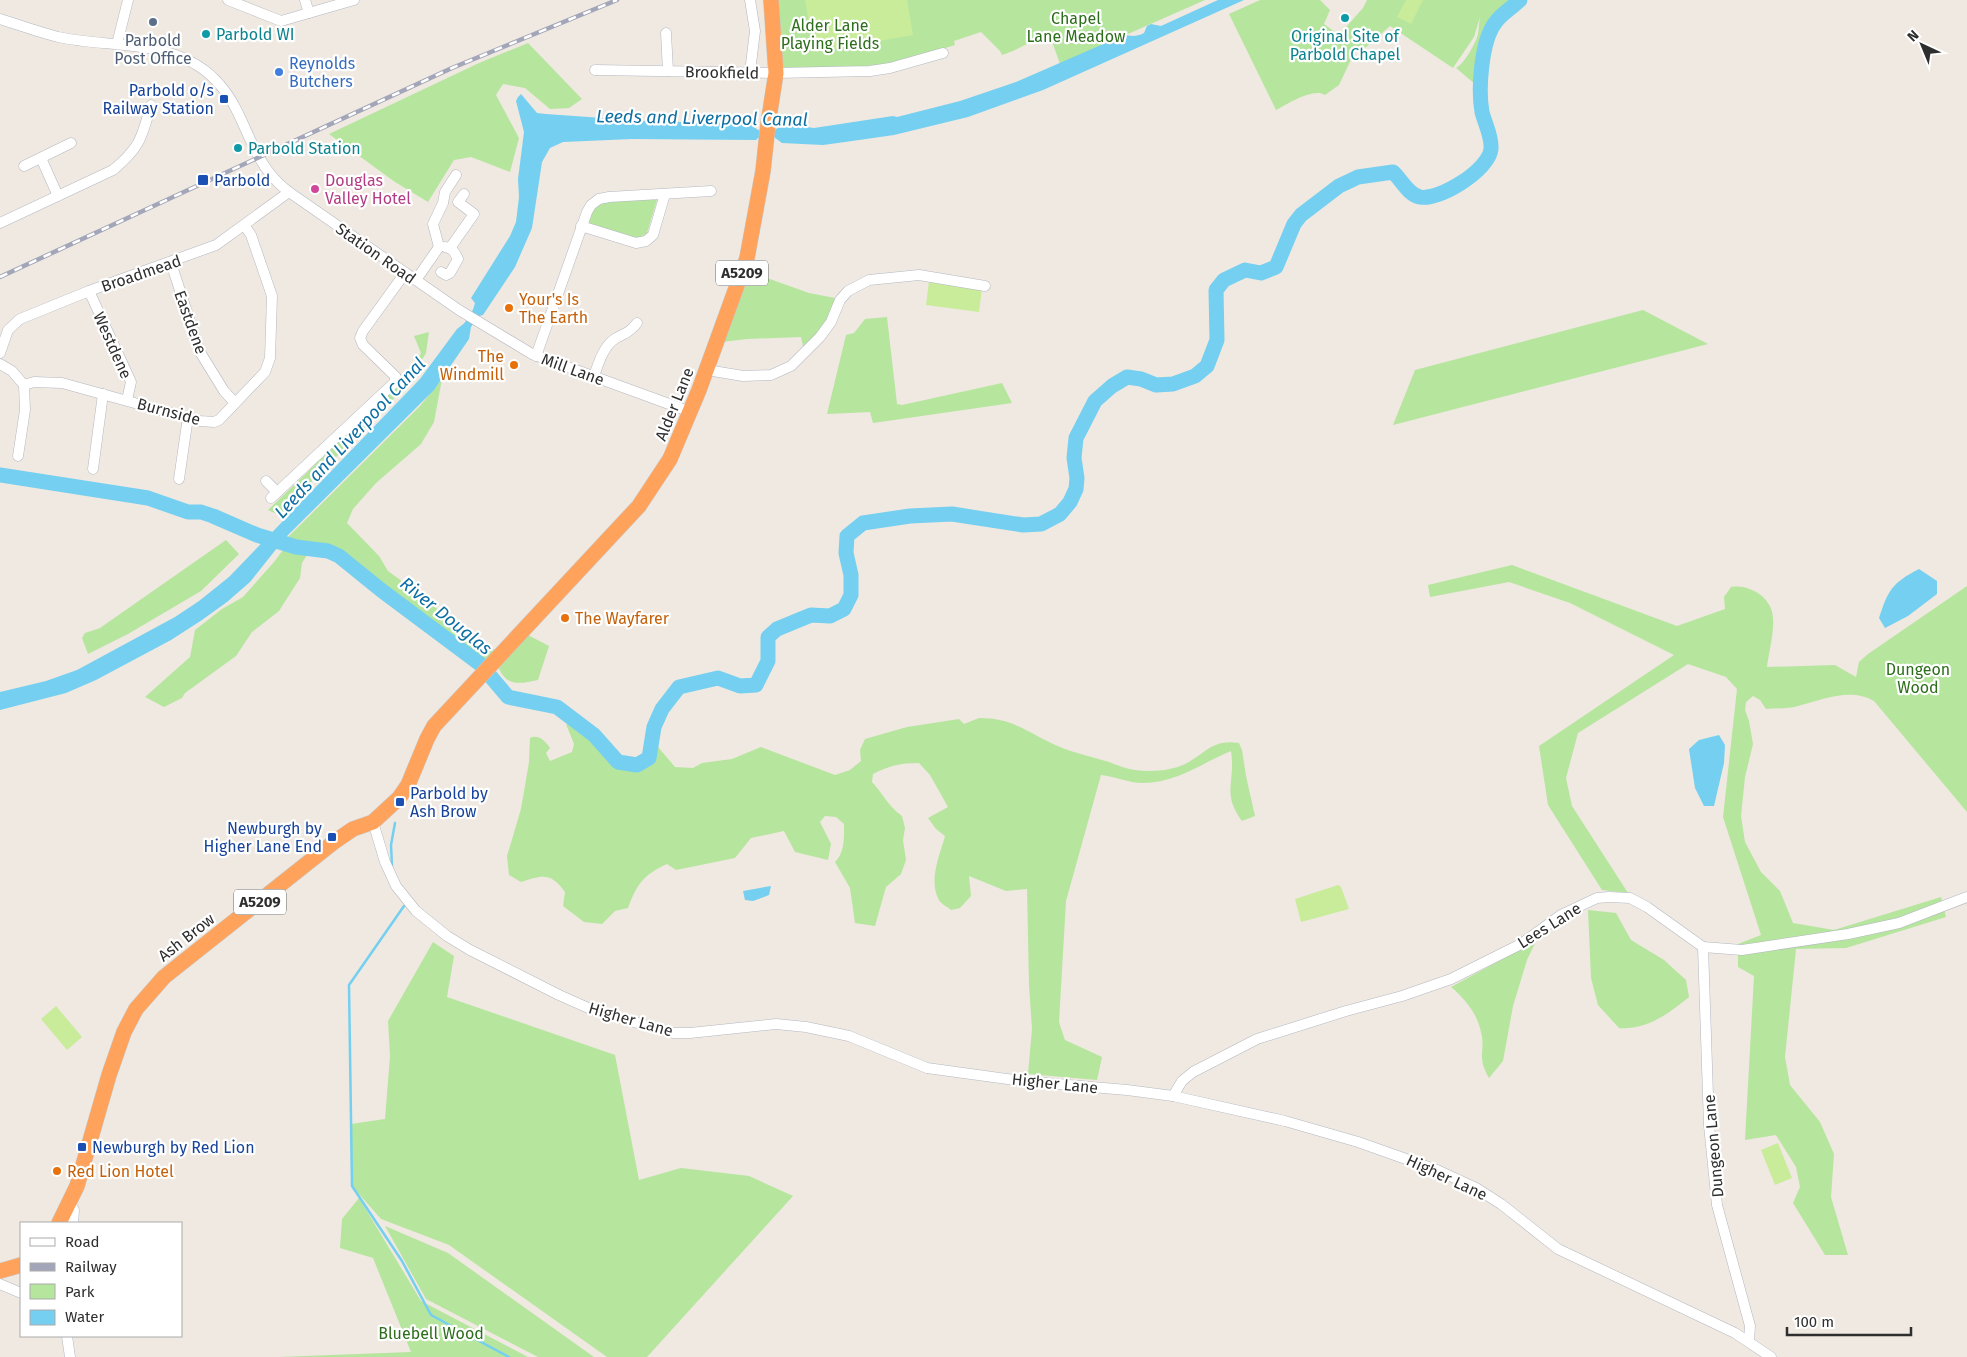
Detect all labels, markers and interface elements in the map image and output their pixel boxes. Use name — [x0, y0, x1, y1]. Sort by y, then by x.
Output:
park label: Chapel Lane Meadow — [1027, 9, 1126, 46]
marker: Original Site of Parbold Chapel — [1339, 12, 1351, 24]
marker: Parbold Post Office — [147, 16, 159, 28]
park label: Alder Lane Playing Fields — [781, 16, 879, 53]
north arrow — [1897, 20, 1947, 70]
place label: Parbold WI — [216, 25, 295, 44]
place label: Original Site of Parbold Chapel — [1290, 27, 1401, 64]
text: N — [1904, 27, 1923, 45]
marker: Parbold WI — [200, 28, 212, 40]
place label: Parbold Post Office — [114, 31, 192, 68]
place label: Reynolds Butchers — [289, 54, 355, 91]
street label: Brookfield — [685, 62, 759, 83]
marker: Reynolds Butchers — [273, 66, 285, 78]
place label: Parbold o/s Railway Station — [103, 81, 214, 118]
marker: Parbold o/s Railway Station — [218, 93, 230, 105]
water label: Leeds and Liverpool Canal — [596, 105, 808, 131]
place label: Parbold Station — [248, 139, 361, 158]
marker: Parbold Station — [232, 142, 244, 154]
place label: Parbold — [214, 171, 270, 190]
place label: Douglas Valley Hotel — [325, 171, 411, 208]
marker: Parbold — [196, 173, 210, 187]
marker: Douglas Valley Hotel — [309, 183, 321, 195]
street label: Station Road — [332, 219, 419, 288]
street label: Broadmead — [99, 251, 184, 296]
road number: A5209 — [716, 260, 768, 286]
street label: Eastdene — [170, 288, 211, 357]
place label: Your's Is The Earth — [519, 290, 588, 327]
marker: Your's Is The Earth — [503, 302, 515, 314]
street label: Westdene — [89, 309, 136, 382]
place label: The Windmill — [440, 347, 504, 384]
street label: Mill Lane — [539, 349, 607, 390]
water label: Leeds and Liverpool Canal — [270, 353, 430, 523]
marker: The Windmill — [508, 359, 520, 371]
street label: Alder Lane — [651, 365, 698, 443]
street label: Burnside — [135, 394, 203, 429]
water label: River Douglas — [396, 572, 496, 660]
place label: The Wayfarer — [575, 609, 670, 628]
marker: The Wayfarer — [559, 612, 571, 624]
park label: Dungeon Wood — [1886, 660, 1950, 697]
place label: Parbold by Ash Brow — [410, 784, 488, 821]
marker: Parbold by Ash Brow — [394, 796, 406, 808]
place label: Newburgh by Higher Lane End — [204, 819, 322, 856]
marker: Newburgh by Higher Lane End — [326, 831, 338, 843]
road number: A5209 — [234, 890, 286, 914]
street label: Lees Lane — [1514, 898, 1585, 952]
street label: Ash Brow — [154, 909, 219, 965]
street label: Higher Lane — [587, 998, 675, 1041]
street label: Higher Lane — [1011, 1070, 1099, 1097]
street label: Dungeon Lane — [1700, 1094, 1727, 1198]
place label: Newburgh by Red Lion — [92, 1138, 255, 1157]
marker: Newburgh by Red Lion — [76, 1141, 88, 1153]
street label: Higher Lane — [1403, 1150, 1490, 1204]
place label: Red Lion Hotel — [67, 1162, 174, 1181]
marker: Red Lion Hotel — [51, 1165, 63, 1177]
legend — [20, 1222, 182, 1337]
text: Road — [65, 1233, 100, 1251]
text: Railway — [65, 1258, 117, 1276]
text: Park — [65, 1283, 95, 1301]
scale bar — [1787, 1304, 1911, 1336]
text: Water — [65, 1308, 104, 1326]
text: 100 m — [1794, 1313, 1834, 1331]
park label: Bluebell Wood — [378, 1324, 484, 1343]

